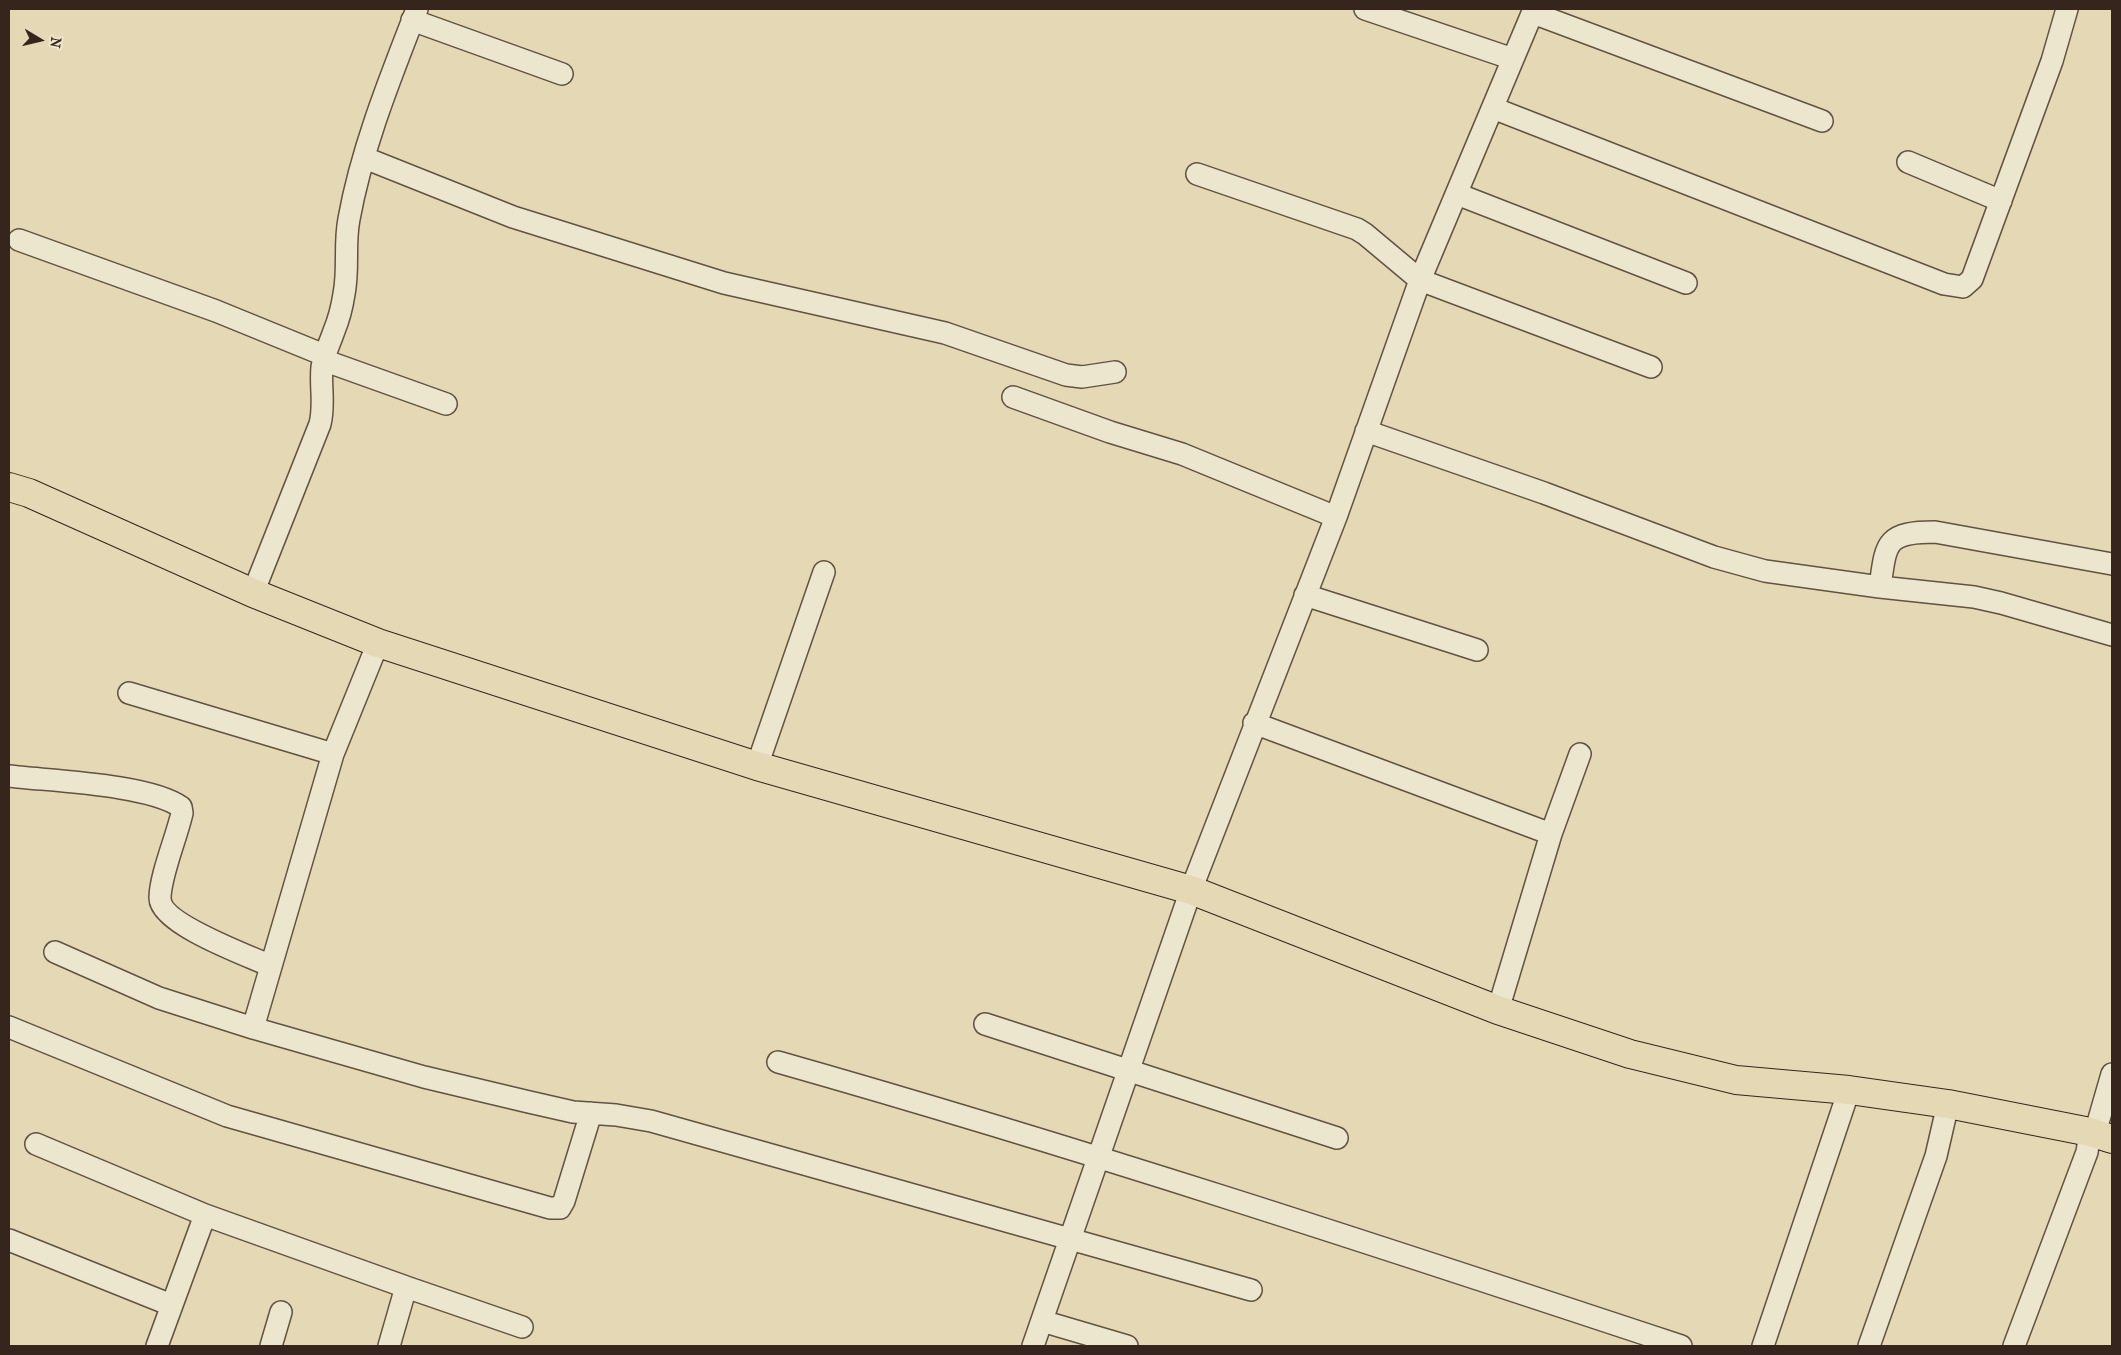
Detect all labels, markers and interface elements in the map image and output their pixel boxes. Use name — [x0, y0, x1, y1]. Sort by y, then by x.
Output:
north arrow — [15, 15, 65, 65]
text: N — [46, 36, 65, 49]

